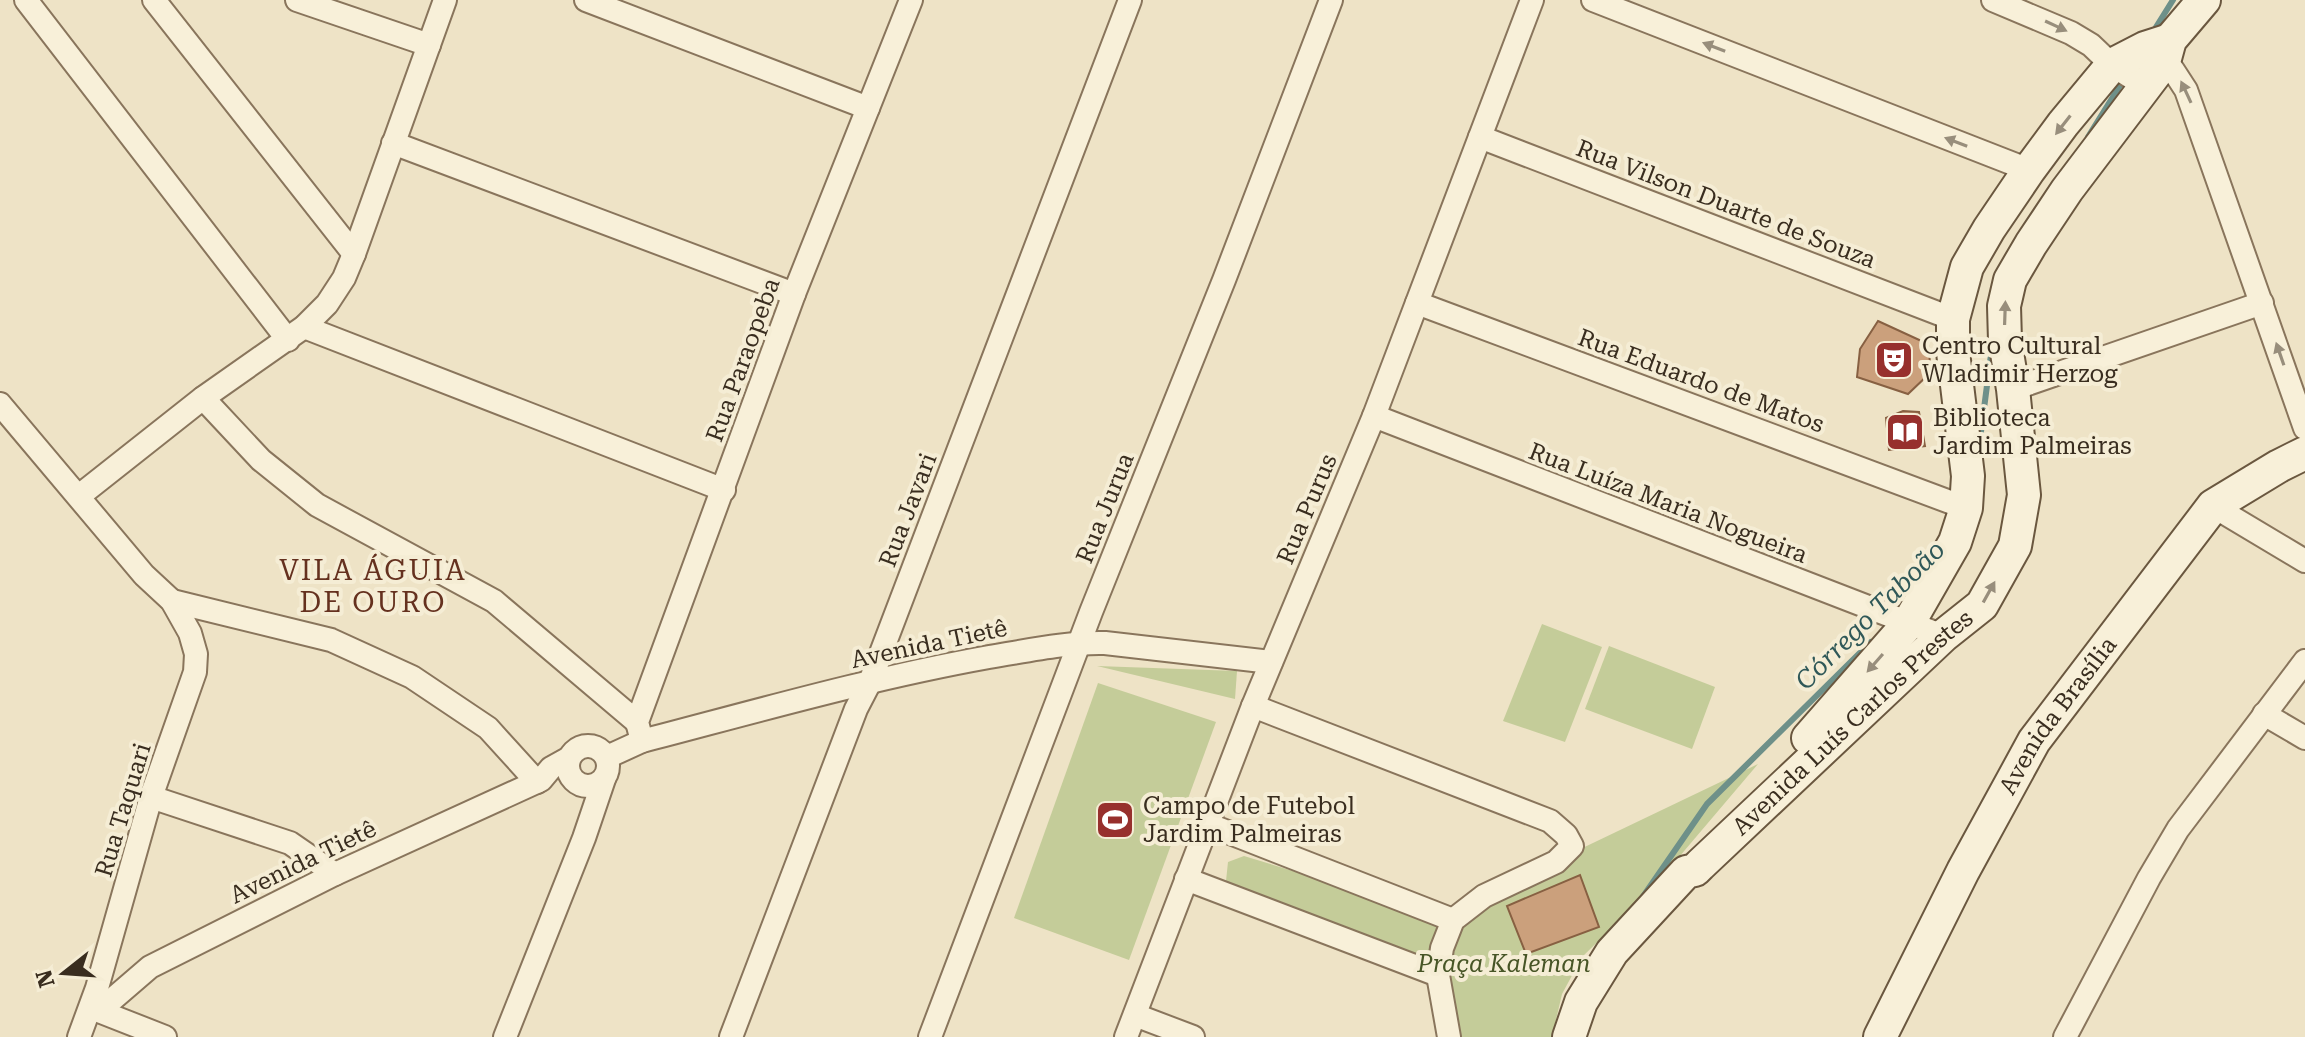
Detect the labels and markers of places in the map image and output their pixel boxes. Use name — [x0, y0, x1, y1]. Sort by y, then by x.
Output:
place label: Centro Cultural Wladimir Herzog — [1922, 332, 2118, 388]
theatre icon: Centro Cultural Wladimir Herzog — [1873, 339, 1915, 381]
place label: Biblioteca Jardim Palmeiras — [1933, 404, 2132, 460]
library icon: Biblioteca Jardim Palmeiras — [1884, 411, 1926, 453]
place label: Campo de Futebol Jardim Palmeiras — [1143, 792, 1355, 848]
sports icon: Campo de Futebol Jardim Palmeiras — [1094, 799, 1136, 841]

